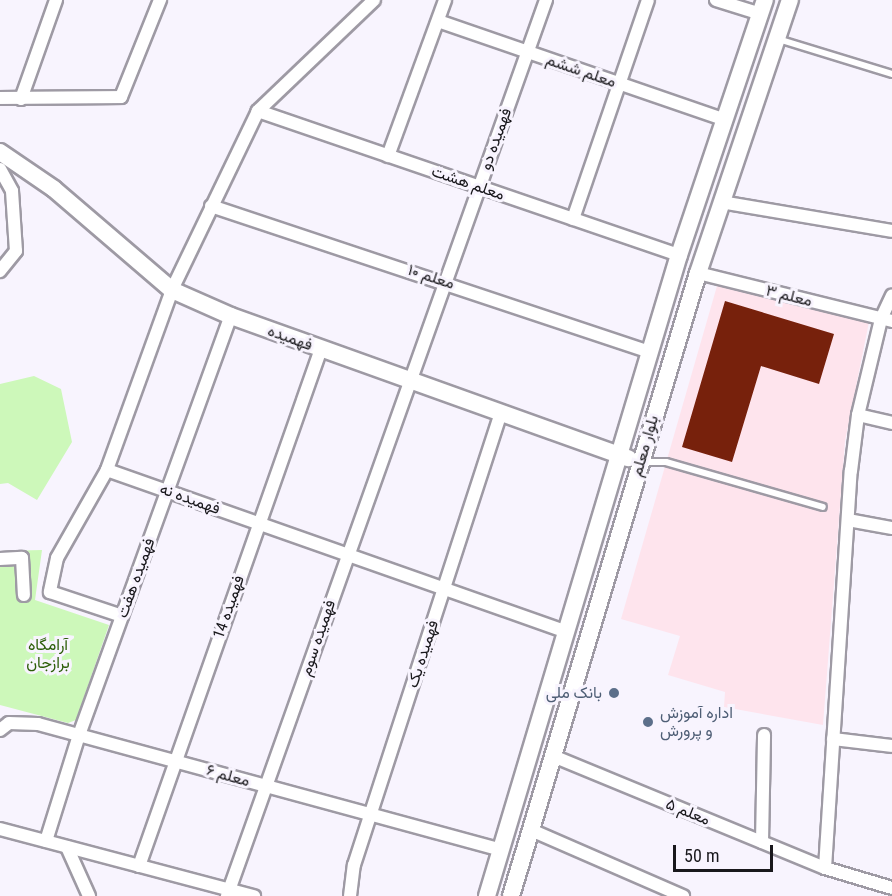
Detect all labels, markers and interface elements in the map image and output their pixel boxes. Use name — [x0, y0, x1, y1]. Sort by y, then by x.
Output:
street label: معلم ششم — [543, 50, 619, 92]
street label: فهمیده دو — [476, 105, 516, 173]
street label: معلم هشت — [429, 162, 507, 204]
street label: معلم ۱۰ — [405, 260, 457, 294]
street label: معلم ۳ — [764, 281, 814, 311]
street label: فهمیده — [265, 321, 315, 355]
street label: بلوار معلم — [627, 413, 663, 479]
street label: فهمیده نه — [157, 479, 223, 519]
street label: فهمیده هفت — [113, 535, 159, 621]
street label: فهمیده 14 — [209, 573, 249, 641]
street label: فهمیده سوم — [296, 597, 340, 679]
street label: فهمیده یک — [403, 618, 443, 690]
park label: آرامگاه برازجان — [26, 635, 70, 673]
place label: بانک ملی — [546, 683, 602, 703]
marker: بانک ملی — [607, 686, 621, 700]
place label: اداره آموزش و پرورش — [660, 703, 733, 741]
marker: اداره آموزش و پرورش — [641, 715, 655, 729]
street label: معلم ۶ — [204, 761, 252, 791]
street label: معلم ۵ — [663, 794, 713, 830]
scale bar — [676, 833, 776, 871]
text: 50 m — [684, 845, 719, 866]

